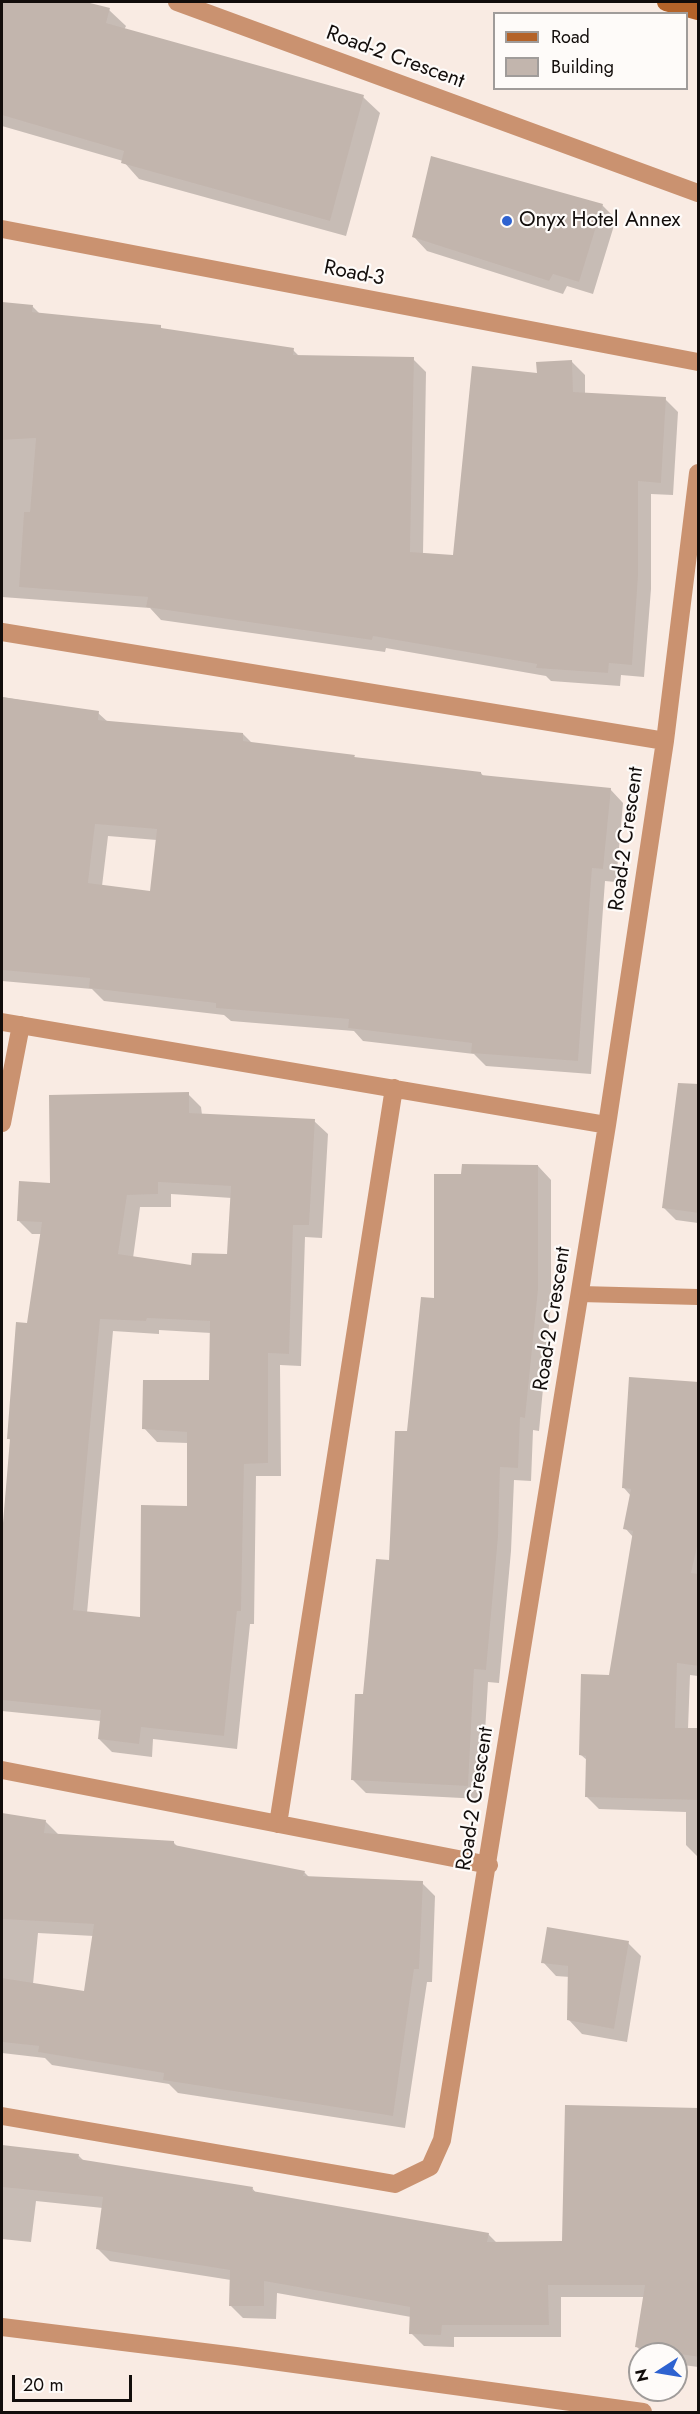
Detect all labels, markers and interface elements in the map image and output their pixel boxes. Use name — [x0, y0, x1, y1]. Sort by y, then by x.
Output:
legend — [493, 12, 688, 90]
street label: Road-2 Crescent — [322, 21, 468, 95]
text: Road — [551, 24, 590, 50]
text: Building — [551, 54, 614, 80]
place label: Onyx Hotel Annex — [519, 208, 680, 234]
marker: Onyx Hotel Annex — [500, 214, 514, 228]
street label: Road-3 — [322, 256, 386, 292]
street label: Road-2 Crescent — [604, 765, 650, 913]
street label: Road-2 Crescent — [529, 1245, 577, 1393]
street label: Road-2 Crescent — [452, 1725, 500, 1873]
north arrow — [628, 2342, 688, 2402]
scale bar — [15, 2363, 135, 2401]
text: N — [629, 2367, 654, 2384]
text: 20 m — [23, 2372, 63, 2398]

